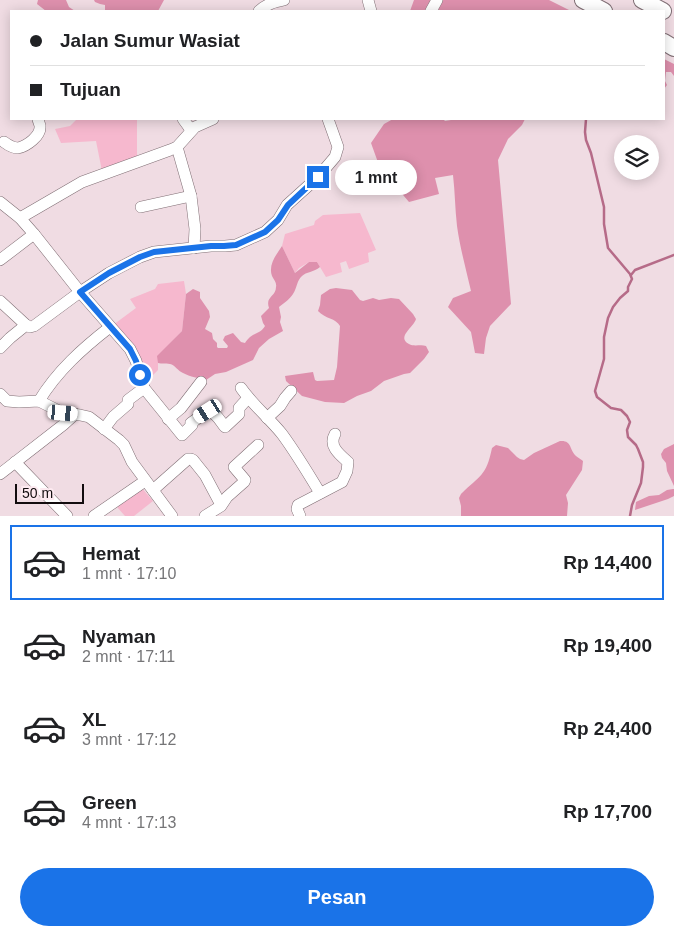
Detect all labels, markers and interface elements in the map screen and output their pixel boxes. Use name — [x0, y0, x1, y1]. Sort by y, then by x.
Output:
text: Jalan Sumur Wasiat — [60, 30, 240, 51]
text: Tujuan — [60, 79, 121, 100]
map controls — [614, 135, 659, 180]
button: layers — [614, 135, 659, 180]
callout: 1 mnt — [336, 160, 418, 194]
route end — [307, 166, 329, 188]
text: 1 mnt — [355, 169, 397, 186]
route start — [129, 364, 151, 386]
car — [191, 397, 224, 425]
car — [47, 404, 78, 422]
scale bar — [15, 481, 84, 504]
text: 50 m — [22, 485, 53, 501]
icon: car — [22, 540, 67, 585]
text: Hemat — [82, 543, 140, 564]
text: Rp 14,400 — [563, 552, 652, 573]
text: 1 mnt · 17:10 — [82, 565, 176, 582]
icon: car — [22, 623, 67, 668]
text: Nyaman — [82, 626, 156, 647]
text: Rp 19,400 — [563, 635, 652, 656]
text: 2 mnt · 17:11 — [82, 648, 175, 665]
icon: car — [22, 706, 67, 751]
text: XL — [82, 709, 106, 730]
text: Rp 24,400 — [563, 718, 652, 739]
text: 3 mnt · 17:12 — [82, 731, 176, 748]
icon: car — [22, 789, 67, 834]
text: Green — [82, 792, 137, 813]
text: Rp 17,700 — [563, 801, 652, 822]
text: 4 mnt · 17:13 — [82, 814, 176, 831]
button: Pesan — [20, 868, 654, 926]

